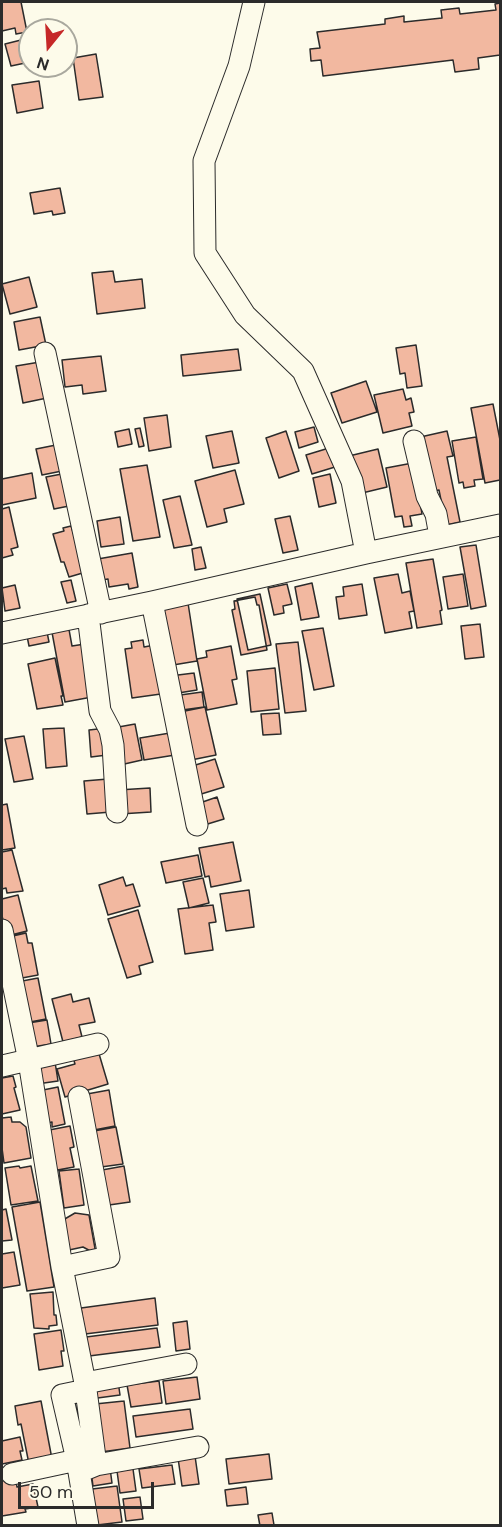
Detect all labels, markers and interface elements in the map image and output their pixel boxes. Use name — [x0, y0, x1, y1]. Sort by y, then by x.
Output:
north arrow — [18, 18, 78, 78]
text: N — [34, 52, 52, 75]
scale bar — [21, 1470, 158, 1508]
text: 50 m — [29, 1480, 73, 1504]

